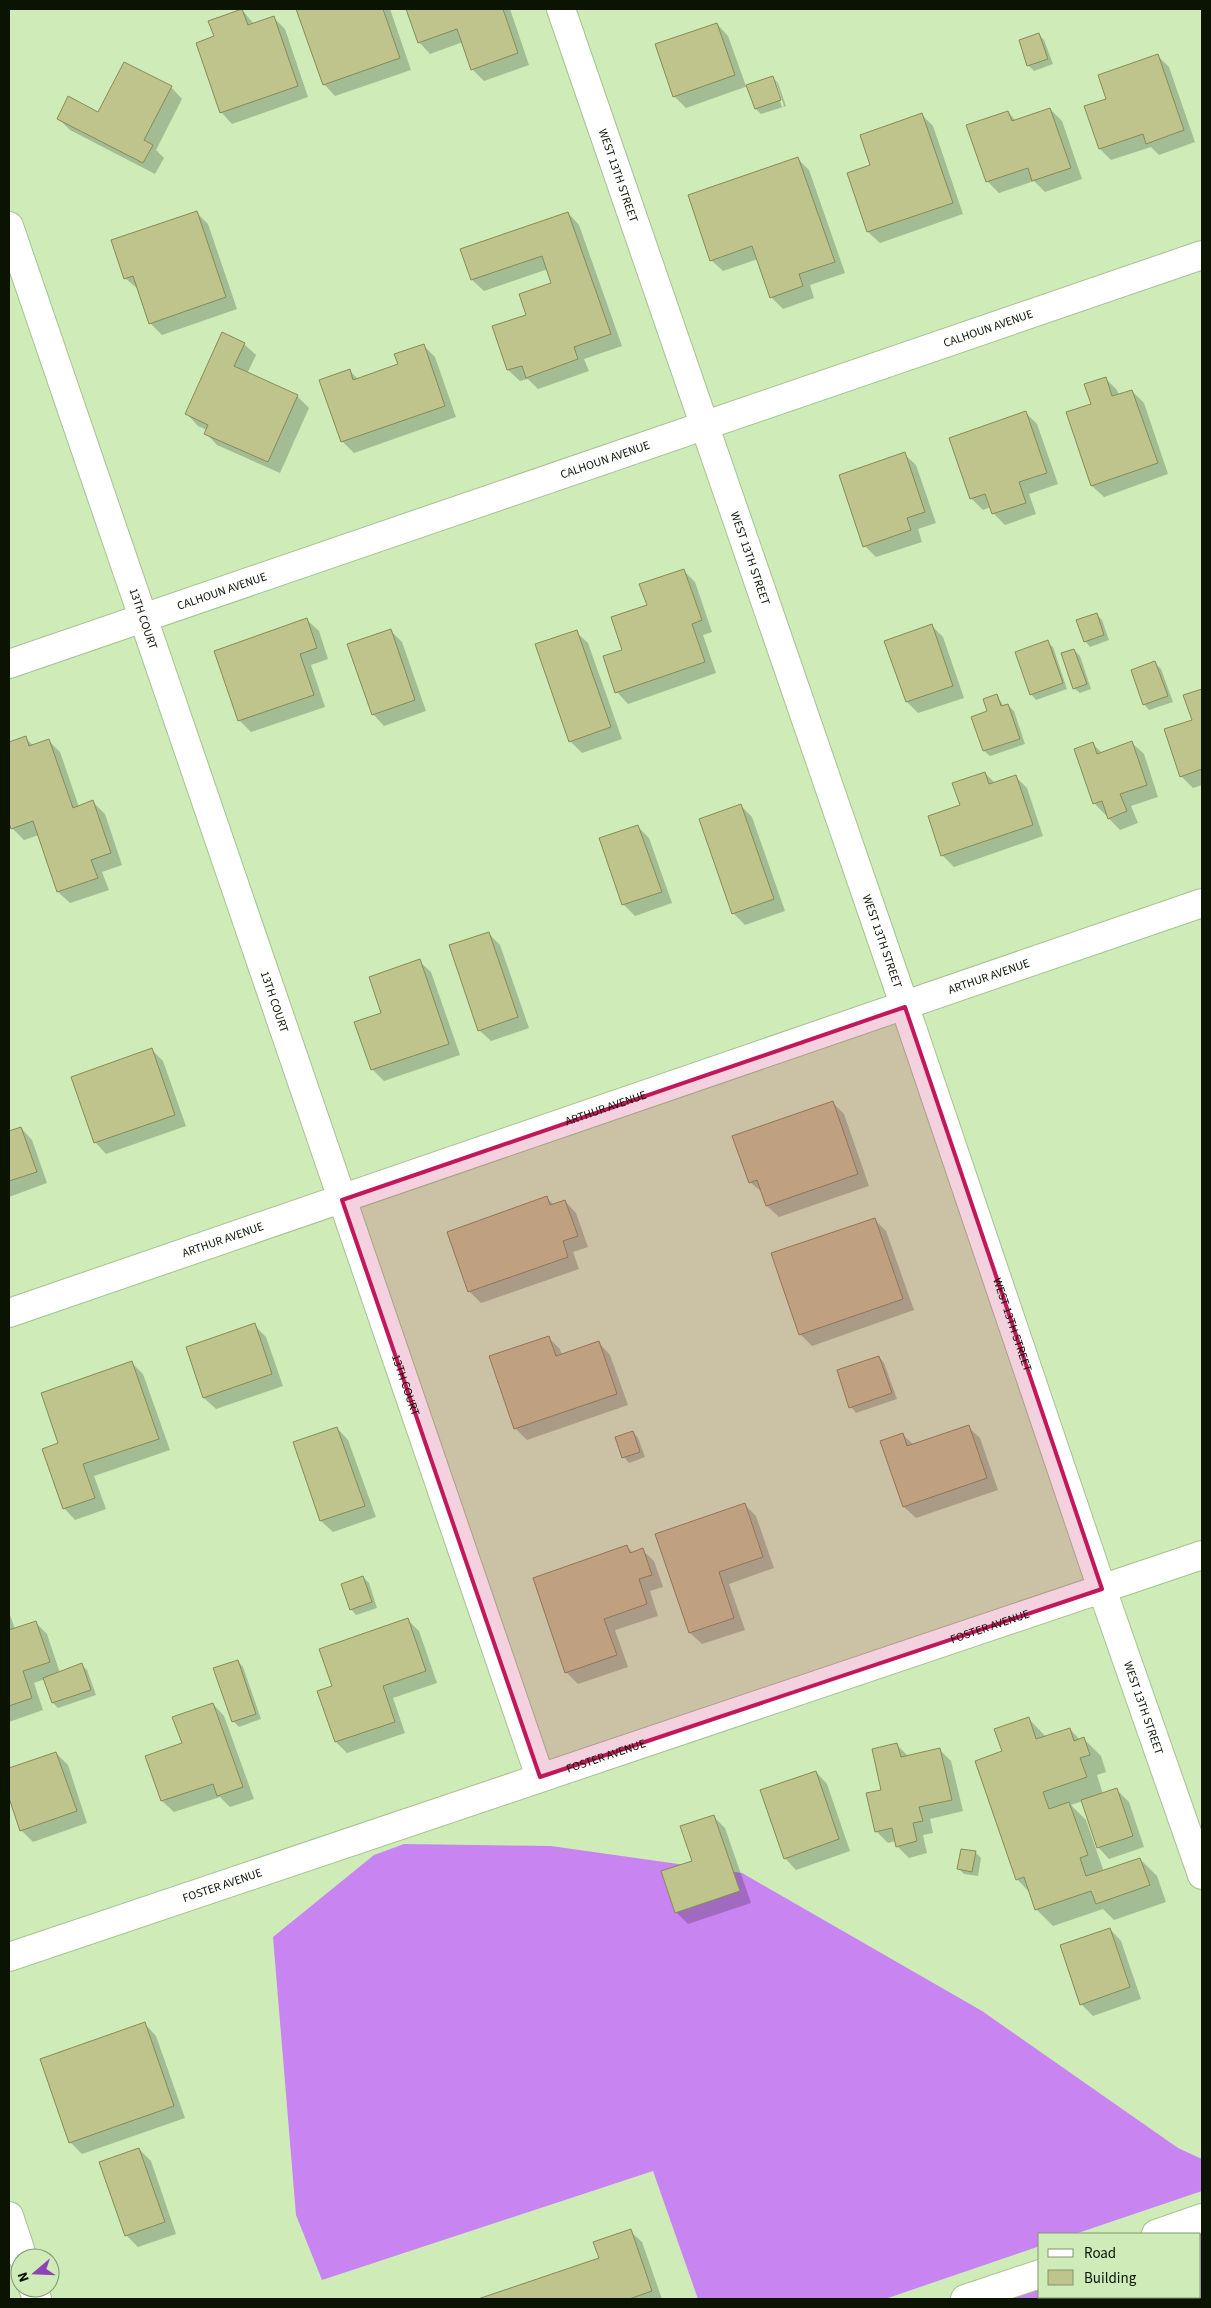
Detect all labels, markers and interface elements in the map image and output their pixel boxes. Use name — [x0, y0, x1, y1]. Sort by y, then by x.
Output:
street label: WEST 13TH STREET — [594, 126, 643, 225]
street label: CALHOUN AVENUE — [941, 305, 1035, 352]
street label: CALHOUN AVENUE — [558, 436, 652, 483]
street label: WEST 13TH STREET — [726, 509, 775, 608]
street label: CALHOUN AVENUE — [175, 568, 269, 614]
street label: 13TH COURT — [125, 586, 162, 652]
street label: WEST 13TH STREET — [858, 892, 906, 991]
street label: ARTHUR AVENUE — [946, 954, 1032, 998]
street label: 13TH COURT — [256, 969, 293, 1035]
street label: ARTHUR AVENUE — [563, 1086, 649, 1130]
street label: ARTHUR AVENUE — [180, 1218, 266, 1261]
street label: WEST 13TH STREET — [989, 1276, 1036, 1374]
street label: 13TH COURT — [387, 1352, 424, 1418]
street label: FOSTER AVENUE — [948, 1605, 1032, 1648]
street label: WEST 13TH STREET — [1119, 1659, 1168, 1757]
street label: FOSTER AVENUE — [564, 1735, 648, 1777]
street label: FOSTER AVENUE — [180, 1864, 264, 1906]
legend — [1038, 2233, 1201, 2298]
text: Road — [1084, 2243, 1116, 2264]
north arrow — [10, 2248, 60, 2298]
text: Building — [1084, 2268, 1137, 2289]
text: N — [13, 2269, 35, 2285]

